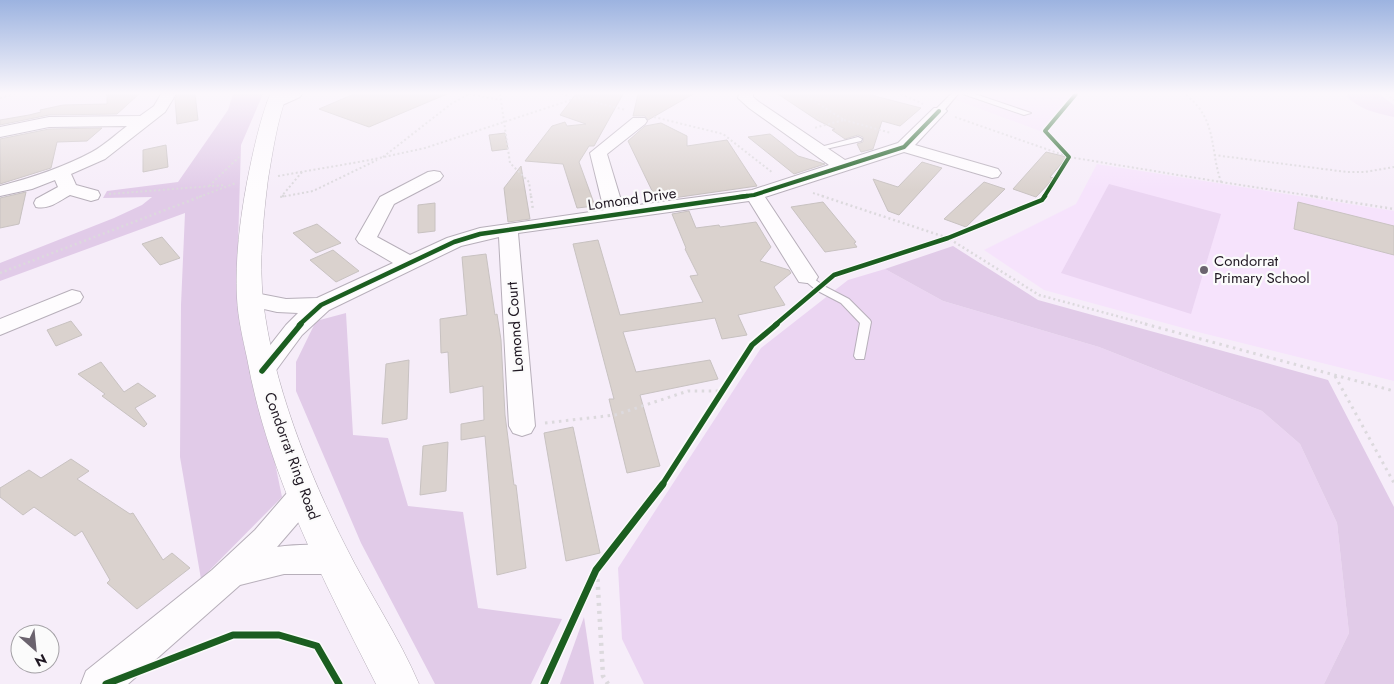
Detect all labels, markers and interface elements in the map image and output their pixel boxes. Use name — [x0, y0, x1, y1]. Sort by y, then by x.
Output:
street label: Lomond Drive — [586, 182, 678, 216]
place label: Condorrat Primary School — [1214, 250, 1310, 289]
marker: Condorrat Primary School — [1198, 264, 1210, 276]
street label: Lomond Court — [501, 281, 529, 373]
street label: Condorrat Ring Road — [259, 389, 325, 523]
north arrow — [10, 624, 60, 674]
text: N — [31, 649, 50, 672]

